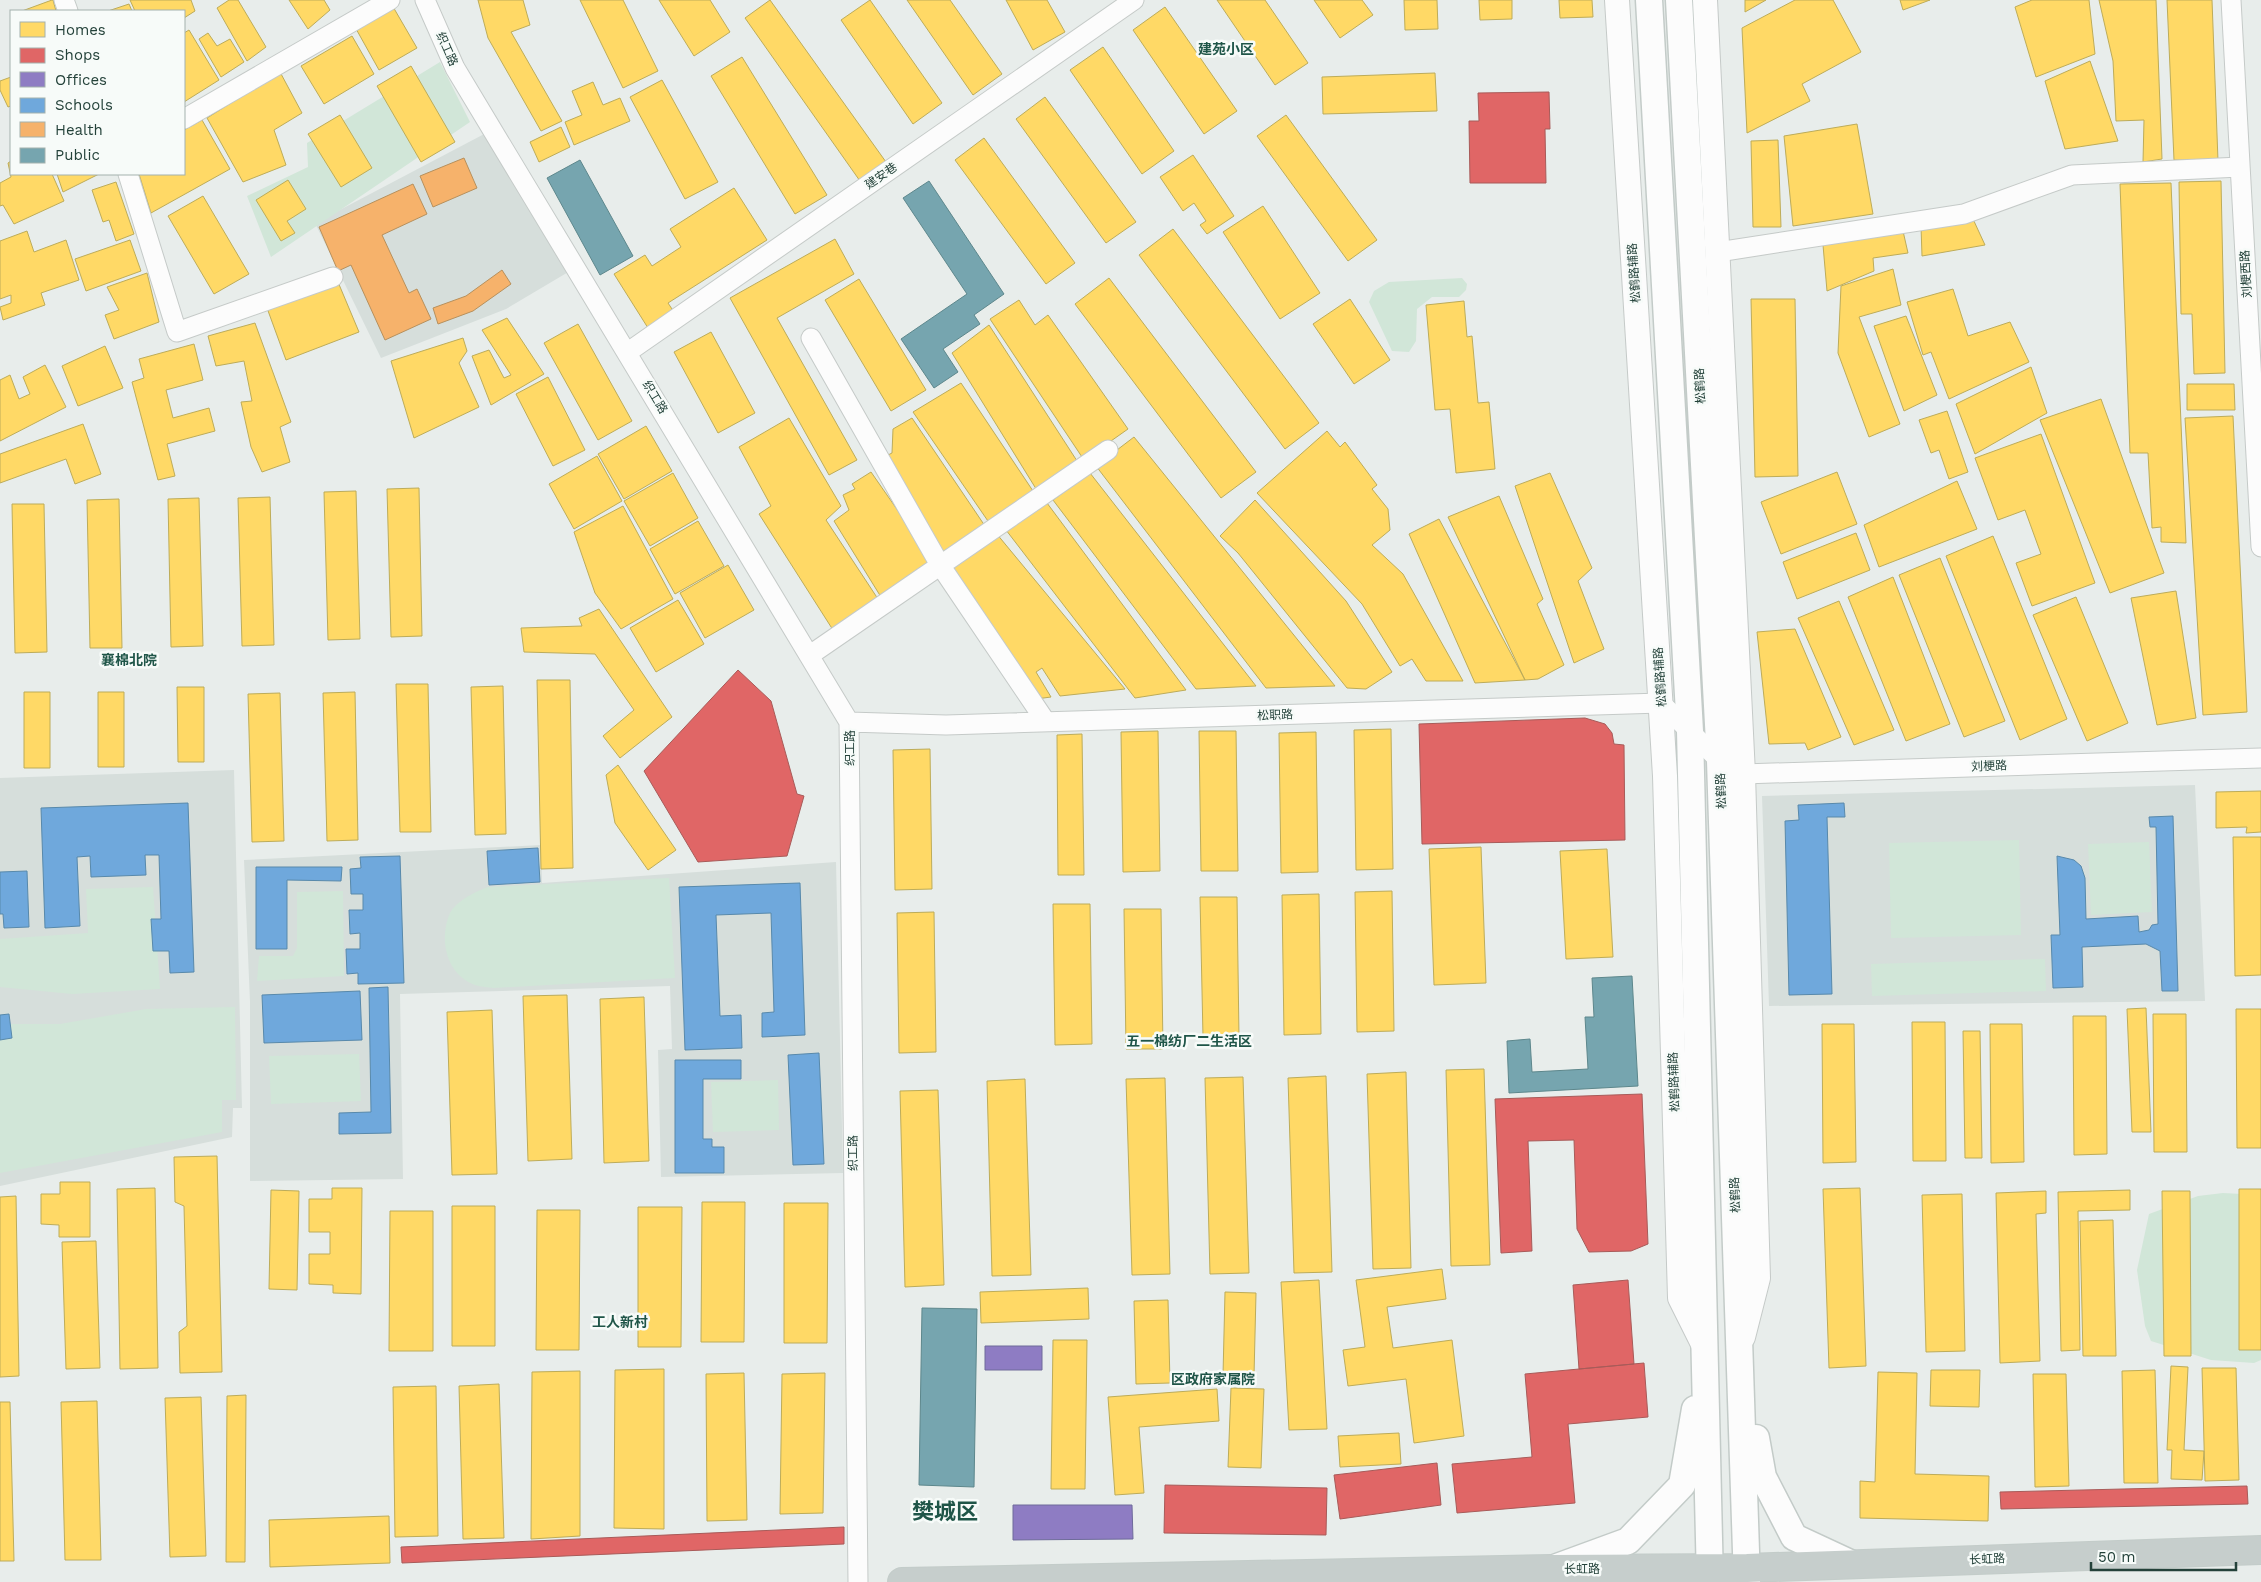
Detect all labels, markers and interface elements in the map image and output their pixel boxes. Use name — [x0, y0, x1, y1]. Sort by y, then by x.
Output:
legend — [10, 10, 185, 175]
text: Homes — [55, 21, 106, 39]
street label: 织工路 — [433, 30, 461, 68]
district label: 建苑小区 — [1198, 41, 1254, 57]
text: Shops — [55, 46, 100, 64]
text: Offices — [55, 71, 107, 89]
text: Schools — [55, 96, 113, 114]
text: Health — [55, 121, 103, 139]
text: Public — [55, 146, 100, 164]
street label: 建安巷 — [862, 160, 900, 192]
street label: 松鹤路辅路 — [1625, 243, 1643, 303]
street label: 刘梗西路 — [2238, 250, 2254, 298]
street label: 松鹤路 — [1692, 368, 1708, 404]
street label: 织工路 — [640, 378, 670, 416]
street label: 松鹤路辅路 — [1651, 647, 1669, 707]
district label: 襄棉北院 — [101, 652, 157, 668]
street label: 松职路 — [1257, 707, 1293, 723]
street label: 织工路 — [843, 730, 857, 766]
street label: 刘梗路 — [1971, 758, 2007, 774]
street label: 松鹤路 — [1713, 773, 1729, 809]
district label: 五一棉纺厂二生活区 — [1126, 1033, 1252, 1049]
street label: 松鹤路辅路 — [1666, 1052, 1682, 1112]
street label: 织工路 — [846, 1135, 860, 1171]
street label: 松鹤路 — [1727, 1177, 1743, 1213]
district label: 工人新村 — [592, 1314, 648, 1330]
district label: 区政府家属院 — [1171, 1371, 1255, 1387]
district label: 樊城区 — [912, 1499, 978, 1524]
scale bar — [2091, 1540, 2236, 1572]
text: 50 m — [2098, 1548, 2135, 1566]
street label: 长虹路 — [1969, 1551, 2005, 1567]
street label: 长虹路 — [1564, 1562, 1600, 1576]

